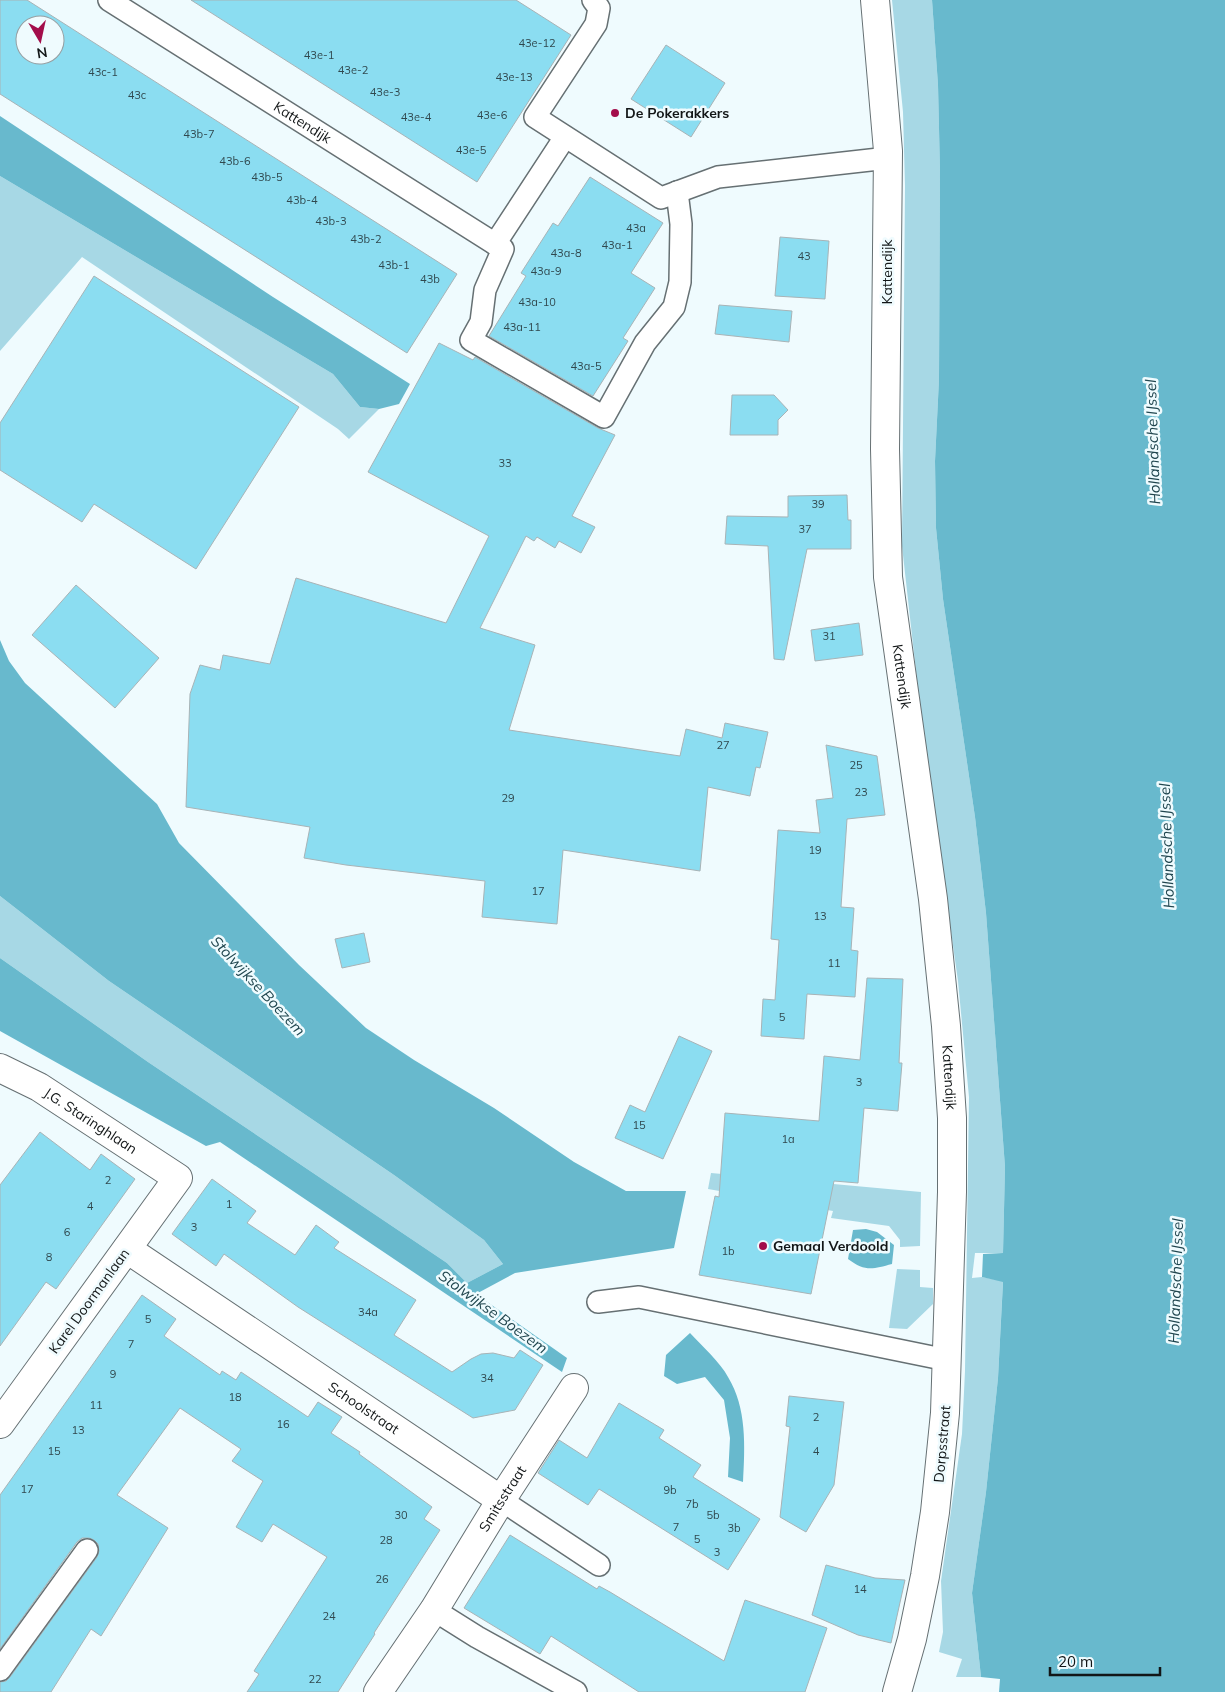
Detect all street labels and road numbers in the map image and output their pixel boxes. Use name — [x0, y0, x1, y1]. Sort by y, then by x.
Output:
street label: Kattendijk — [270, 97, 336, 148]
street label: Kattendijk — [878, 239, 896, 304]
street label: Kattendijk — [888, 643, 915, 711]
street label: Kattendijk — [938, 1044, 961, 1111]
street label: J.G. Staringhlaan — [40, 1084, 141, 1158]
street label: Karel Doormanlaan — [45, 1245, 133, 1357]
street label: Schoolstraat — [325, 1378, 403, 1438]
street label: Dorpsstraat — [930, 1405, 954, 1483]
street label: Smitsstraat — [475, 1462, 530, 1535]

